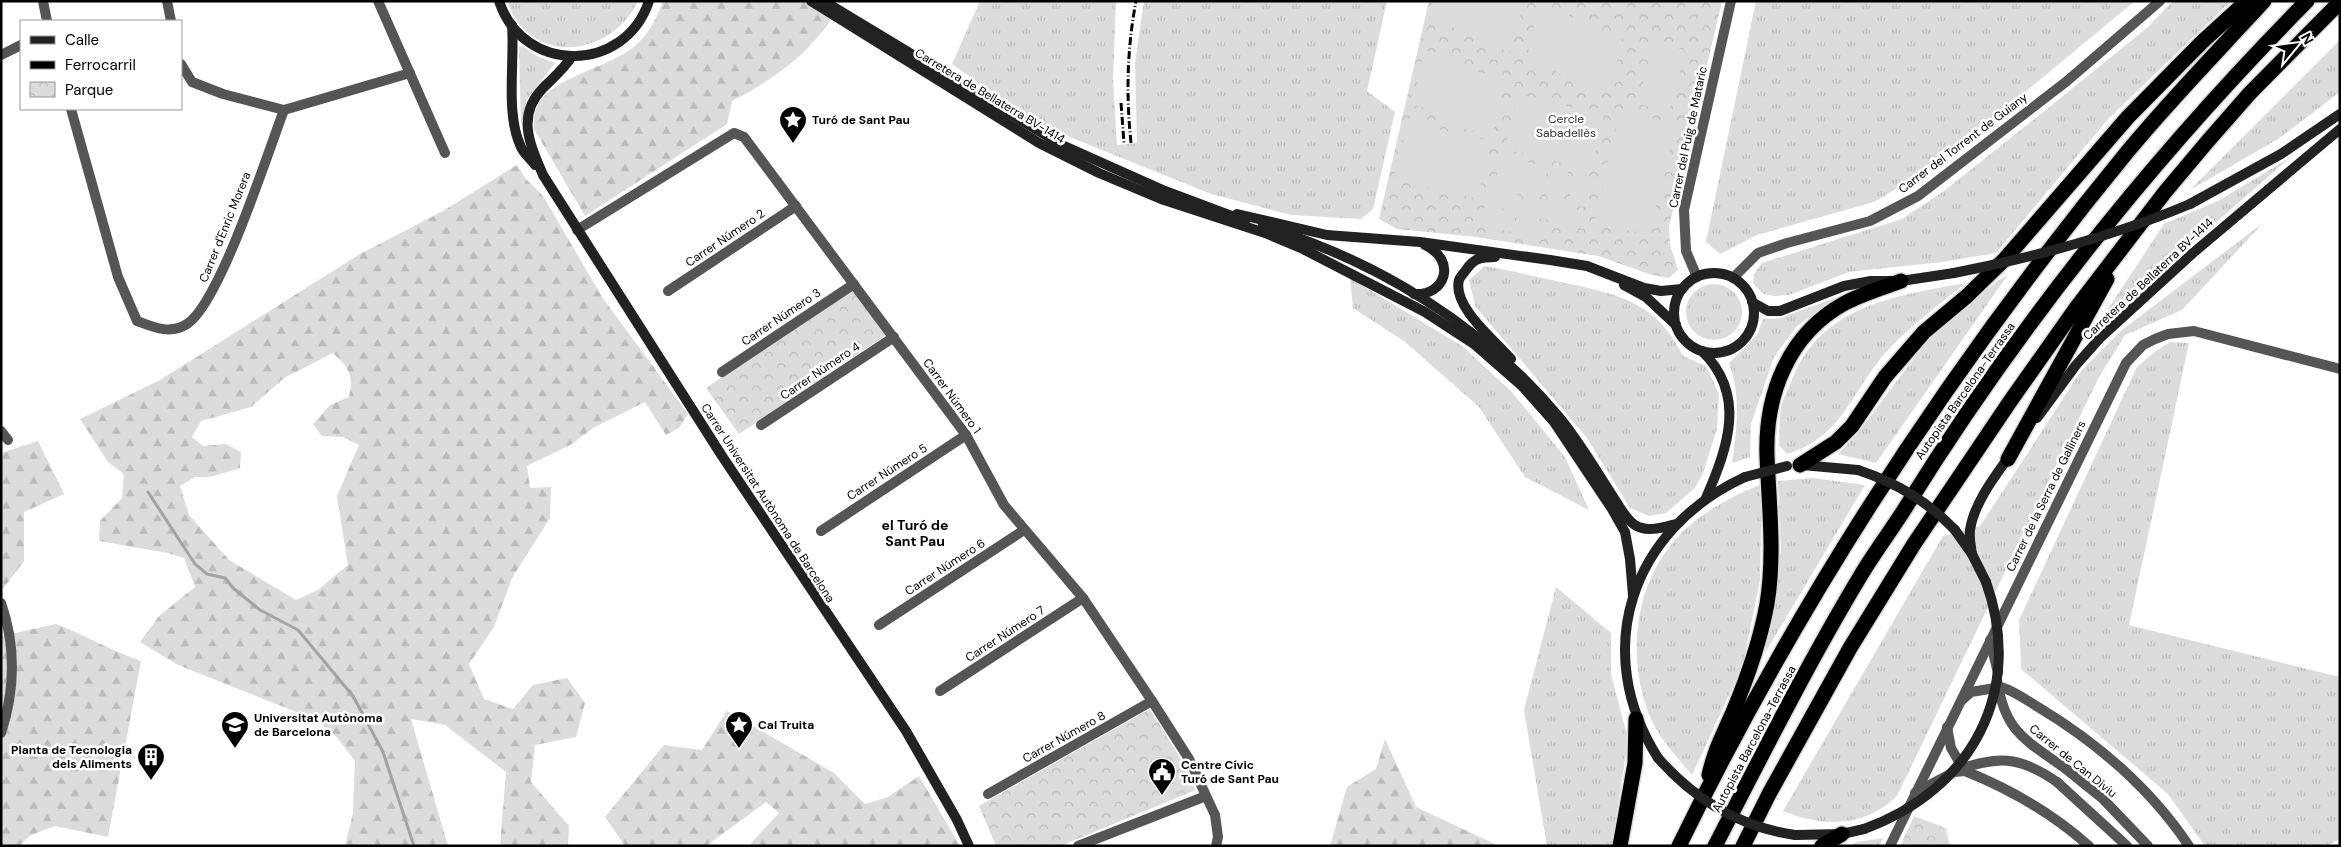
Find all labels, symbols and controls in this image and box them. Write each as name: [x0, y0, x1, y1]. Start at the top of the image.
legend: [20, 20, 182, 110]
north arrow: [2271, 20, 2321, 70]
text: Calle: [65, 30, 99, 50]
text: N: [2297, 30, 2318, 48]
street label: Carretera de Bellaterra BV-1414: [912, 45, 1068, 147]
text: Ferrocarril: [65, 55, 136, 75]
street label: Carrer del Puig de Mataric: [1665, 65, 1711, 209]
text: Parque: [65, 80, 113, 100]
street label: Carrer del Torrent de Guiany: [1895, 89, 2031, 197]
place icon: Turó de Sant Pau: [778, 105, 808, 144]
park label: Cercle Sabadellès: [1536, 111, 1596, 141]
place label: Turó de Sant Pau: [812, 112, 910, 128]
street label: Carrer d'Enric Morera: [195, 169, 255, 285]
street label: Carrer Número 2: [682, 206, 768, 270]
street label: Carretera de Bellaterra BV-1414: [2080, 214, 2216, 344]
street label: Carrer Número 3: [738, 284, 824, 350]
street label: Autopista Barcelona-Terrassa: [1911, 319, 2019, 463]
street label: Carrer Número 4: [777, 338, 863, 404]
street label: Carrer Número 1: [919, 355, 985, 437]
street label: Carrer Universitat Autònoma de Barcelona: [698, 400, 838, 606]
street label: Carrer de la Serra de Galliners: [2002, 418, 2090, 574]
street label: Carrer Número 5: [844, 440, 930, 504]
district label: el Turó de Sant Pau: [882, 516, 948, 550]
street label: Carrer Número 6: [902, 535, 988, 599]
street label: Carrer Número 7: [962, 602, 1048, 666]
street label: Autopista Barcelona-Terrassa: [1708, 663, 1800, 815]
street label: Carrer Número 8: [1020, 708, 1108, 766]
school or university icon: Universitat Autònoma de Barcelona: [220, 710, 250, 749]
place label: Universitat Autònoma de Barcelona: [254, 710, 383, 740]
place icon: Cal Truita: [724, 710, 754, 749]
place label: Cal Truita: [758, 717, 814, 733]
street label: Carrer de Can Diviu: [2026, 721, 2120, 801]
place label: Planta de Tecnologia dels Aliments: [11, 742, 132, 772]
building icon: Planta de Tecnologia dels Aliments: [136, 742, 166, 781]
public building icon: Centre Cívic Turó de Sant Pau: [1147, 757, 1177, 796]
place label: Centre Cívic Turó de Sant Pau: [1181, 757, 1279, 787]

